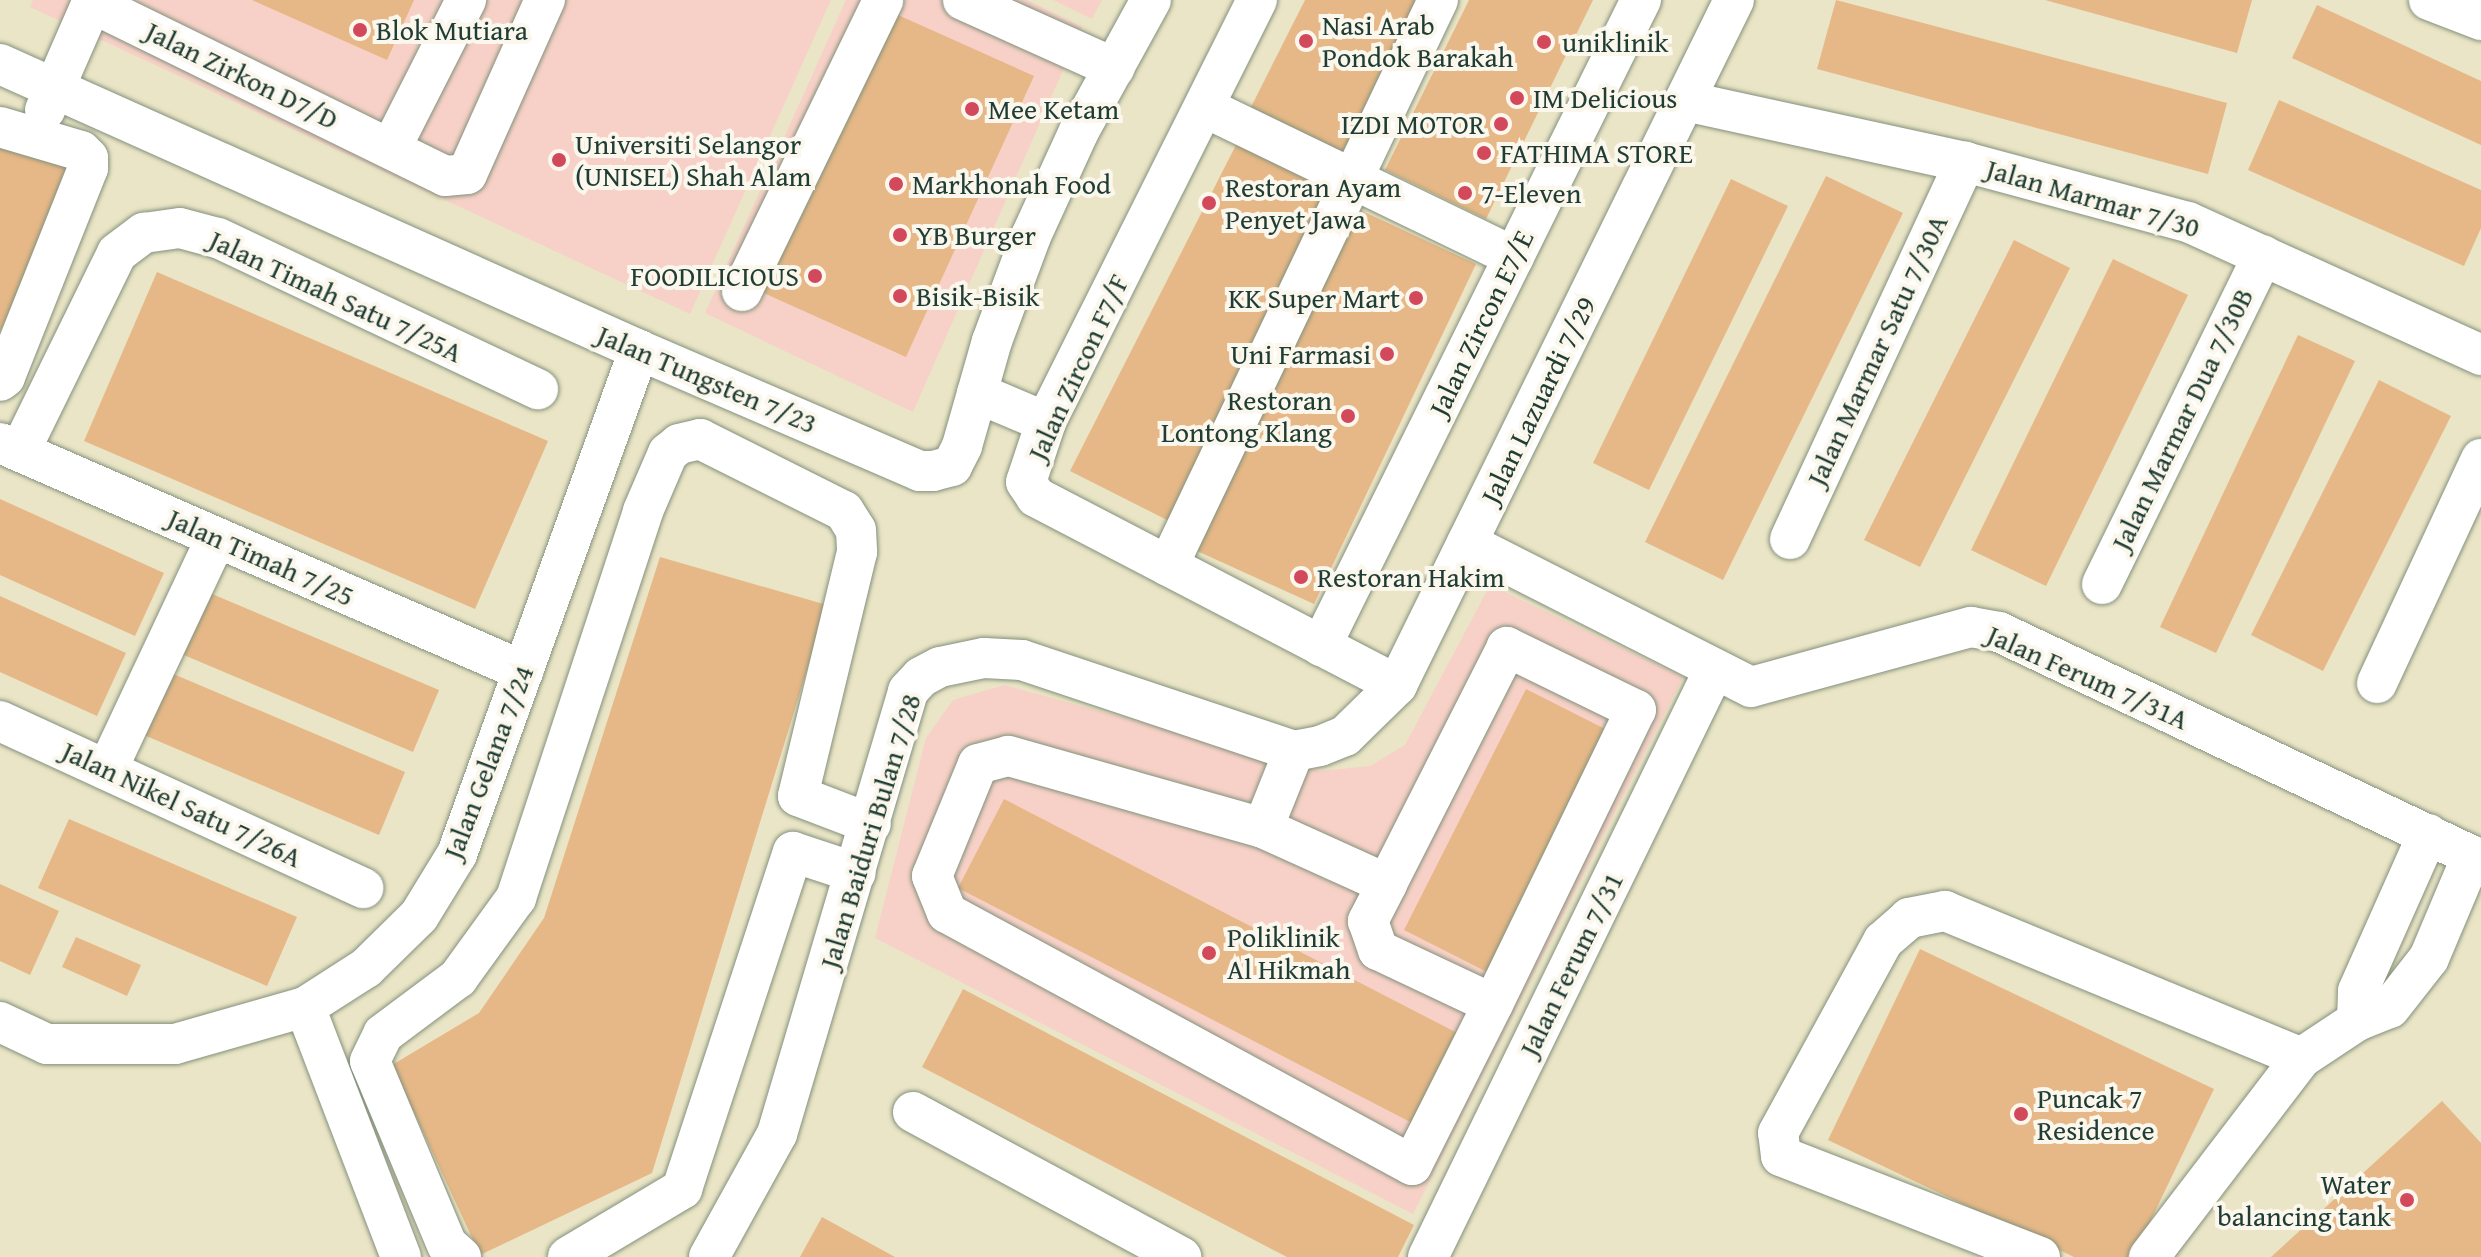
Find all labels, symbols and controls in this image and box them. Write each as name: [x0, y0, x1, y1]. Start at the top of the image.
place label: Nasi Arab Pondok Barakah: [1322, 8, 1513, 74]
place label: Blok Mutiara: [376, 13, 528, 47]
street label: Jalan Zirkon D7/D: [140, 14, 344, 136]
marker: Blok Mutiara: [351, 21, 369, 39]
place label: uniklinik: [1562, 25, 1668, 59]
marker: uniklinik: [1533, 31, 1555, 53]
marker: Nasi Arab Pondok Barakah: [1297, 32, 1315, 50]
place label: IM Delicious: [1533, 81, 1677, 115]
marker: IM Delicious: [1508, 89, 1526, 107]
place label: Mee Ketam: [988, 92, 1119, 126]
marker: Mee Ketam: [963, 100, 981, 118]
place label: IZDI MOTOR: [1341, 107, 1485, 141]
marker: IZDI MOTOR: [1492, 115, 1510, 133]
place label: Universiti Selangor (UNISEL) Shah Alam: [575, 127, 811, 193]
place label: FATHIMA STORE: [1500, 136, 1693, 170]
marker: FATHIMA STORE: [1475, 144, 1493, 162]
marker: Universiti Selangor (UNISEL) Shah Alam: [550, 151, 568, 169]
street label: Jalan Marmar 7/30: [1983, 151, 2203, 245]
place label: Markhonah Food: [912, 167, 1111, 201]
place label: Restoran Ayam Penyet Jawa: [1225, 170, 1401, 236]
marker: Markhonah Food: [887, 175, 905, 193]
place label: 7-Eleven: [1481, 176, 1581, 210]
marker: 7-Eleven: [1456, 184, 1474, 202]
marker: Restoran Ayam Penyet Jawa: [1200, 194, 1218, 212]
street label: Jalan Marmar Satu 7/30A: [1799, 209, 1955, 491]
place label: YB Burger: [916, 218, 1036, 252]
street label: Jalan Timah Satu 7/25A: [204, 223, 468, 369]
street label: Jalan Zircon E7/E: [1422, 225, 1540, 421]
marker: YB Burger: [891, 226, 909, 244]
place label: FOODILICIOUS: [630, 259, 799, 293]
marker: FOODILICIOUS: [806, 267, 824, 285]
street label: Jalan Zircon F7/F: [1020, 269, 1136, 465]
place label: Bisik-Bisik: [916, 279, 1039, 313]
place label: KK Super Mart: [1228, 281, 1400, 315]
street label: Jalan Marmar Dua 7/30B: [2104, 282, 2260, 556]
marker: Bisik-Bisik: [891, 287, 909, 305]
marker: KK Super Mart: [1407, 289, 1425, 307]
street label: Jalan Lazuardi 7/29: [1473, 291, 1603, 509]
street label: Jalan Tungsten 7/23: [592, 318, 822, 440]
place label: Uni Farmasi: [1230, 337, 1371, 371]
marker: Uni Farmasi: [1378, 345, 1396, 363]
place label: Restoran Lontong Klang: [1161, 383, 1332, 449]
marker: Restoran Lontong Klang: [1339, 407, 1357, 425]
street label: Jalan Timah 7/25: [163, 501, 359, 613]
place label: Restoran Hakim: [1317, 560, 1505, 594]
marker: Restoran Hakim: [1292, 568, 1310, 586]
street label: Jalan Ferum 7/31A: [1982, 618, 2194, 736]
street label: Jalan Gelana 7/24: [436, 660, 540, 864]
street label: Jalan Baiduri Bulan 7/28: [812, 690, 928, 972]
street label: Jalan Nikel Satu 7/26A: [57, 734, 307, 874]
street label: Jalan Ferum 7/31: [1512, 867, 1630, 1061]
place label: Poliklinik Al Hikmah: [1227, 920, 1350, 986]
marker: Poliklinik Al Hikmah: [1198, 942, 1220, 964]
place label: Puncak 7 Residence: [2037, 1081, 2155, 1147]
marker: Puncak 7 Residence: [2012, 1105, 2030, 1123]
place label: Water balancing tank: [2217, 1167, 2391, 1233]
marker: Water balancing tank: [2398, 1191, 2416, 1209]

